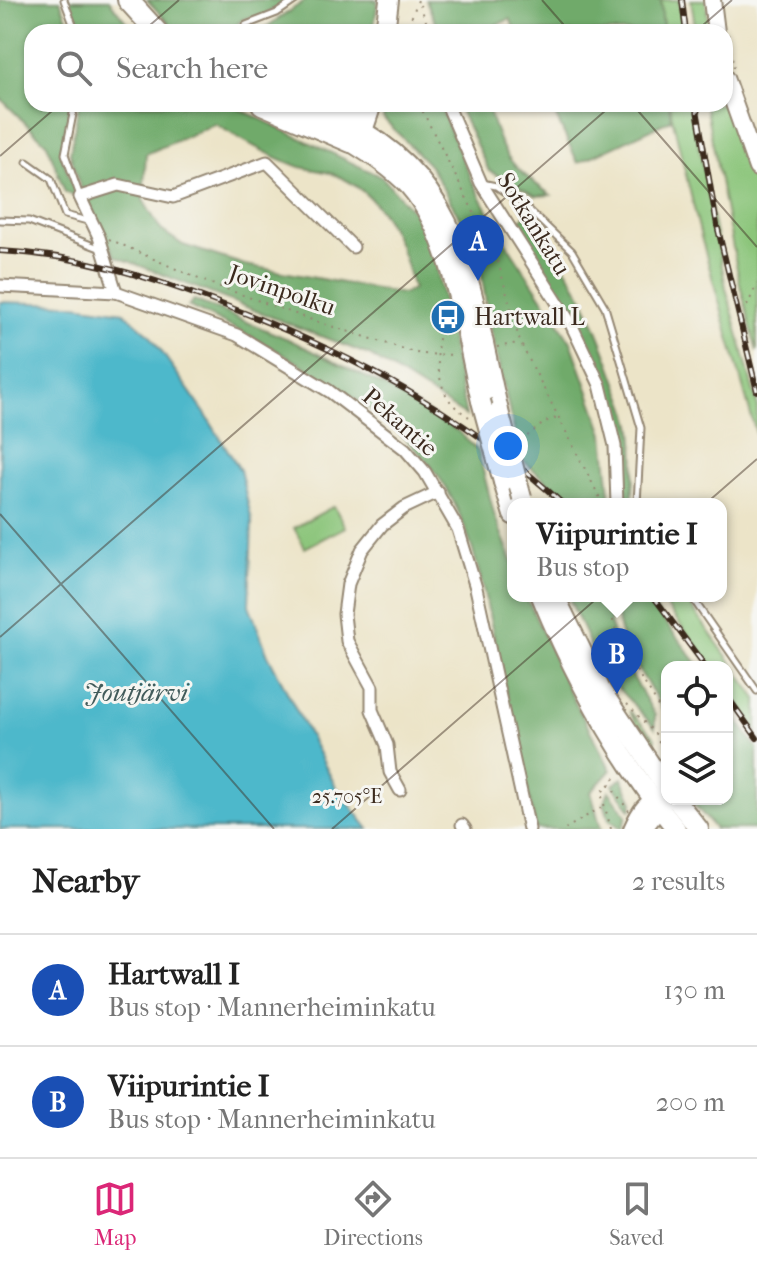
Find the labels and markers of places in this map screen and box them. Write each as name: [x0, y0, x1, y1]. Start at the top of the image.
pin: A: [452, 215, 504, 281]
bus stop icon: Hartwall L: [429, 298, 467, 336]
place label: Hartwall L: [474, 303, 585, 331]
pin: B: [591, 628, 643, 694]

